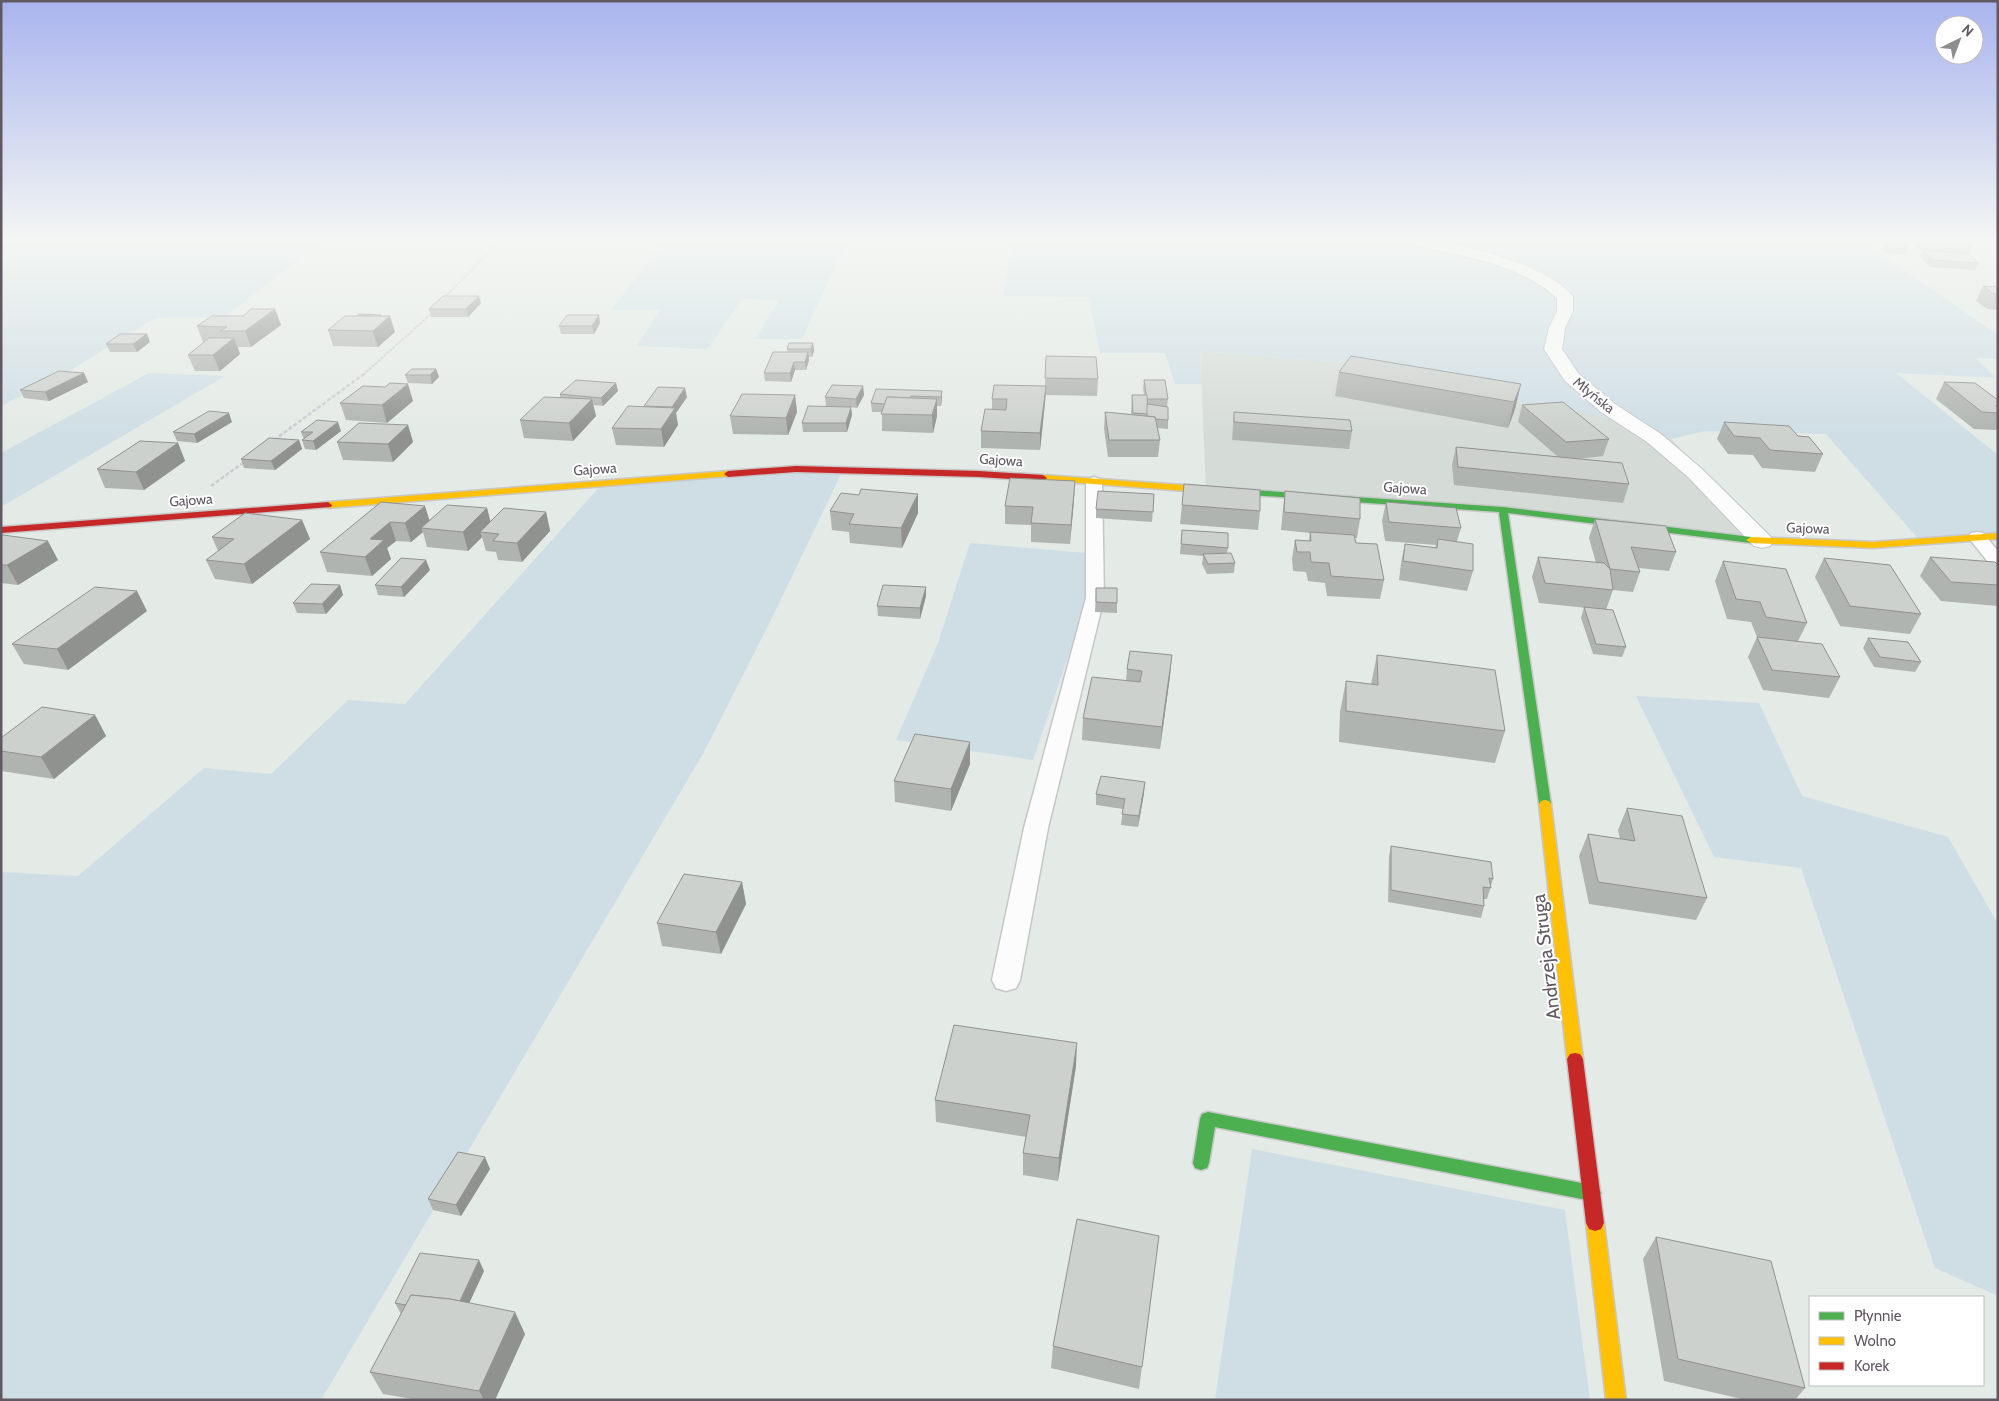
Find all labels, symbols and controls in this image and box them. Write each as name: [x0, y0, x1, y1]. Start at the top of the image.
north arrow: [1934, 15, 1984, 65]
text: N: [1958, 20, 1977, 40]
street label: Młyńska: [1570, 373, 1619, 417]
street label: Gajowa: [979, 450, 1024, 471]
street label: Gajowa: [573, 458, 618, 479]
street label: Gajowa: [1383, 478, 1428, 499]
street label: Gajowa: [169, 489, 214, 510]
street label: Gajowa: [1786, 518, 1830, 538]
street label: Andrzeja Struga: [1527, 893, 1565, 1021]
legend: [1809, 1296, 1984, 1386]
text: Płynnie: [1854, 1307, 1902, 1325]
text: Wolno: [1854, 1332, 1896, 1350]
text: Korek: [1854, 1357, 1889, 1375]

